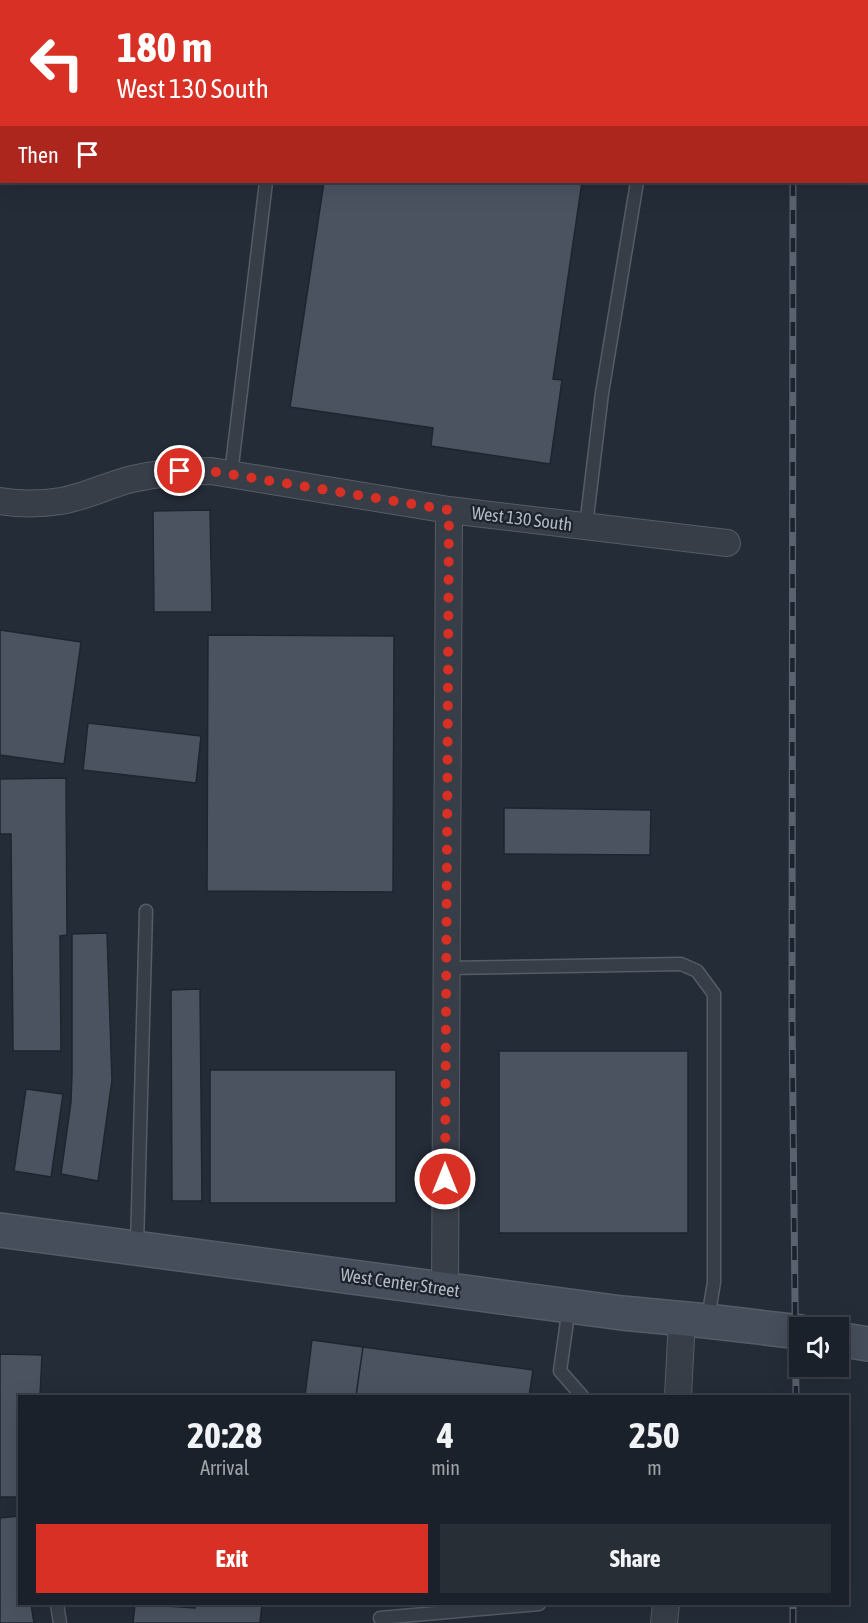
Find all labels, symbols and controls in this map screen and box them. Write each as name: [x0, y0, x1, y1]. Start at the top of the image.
text: 180 m: [117, 23, 212, 71]
icon: left: [18, 24, 96, 102]
text: West 130 South: [117, 73, 269, 104]
icon: arrive: [71, 138, 104, 171]
text: Then: [18, 142, 59, 168]
pin: [154, 445, 205, 496]
icon: arrive: [163, 454, 196, 487]
street label: West 130 South: [471, 502, 574, 535]
position arrow: [413, 1147, 477, 1211]
street label: West Center Street: [339, 1264, 461, 1301]
map controls: [789, 1317, 849, 1377]
button: sound: [789, 1317, 849, 1377]
text: 20:28: [187, 1414, 262, 1456]
text: 4: [437, 1414, 454, 1456]
text: 250: [629, 1414, 680, 1456]
text: Arrival: [200, 1456, 249, 1479]
text: min: [431, 1456, 460, 1479]
text: m: [647, 1456, 662, 1479]
button: Exit: [36, 1524, 428, 1593]
button: Share: [440, 1524, 831, 1593]

